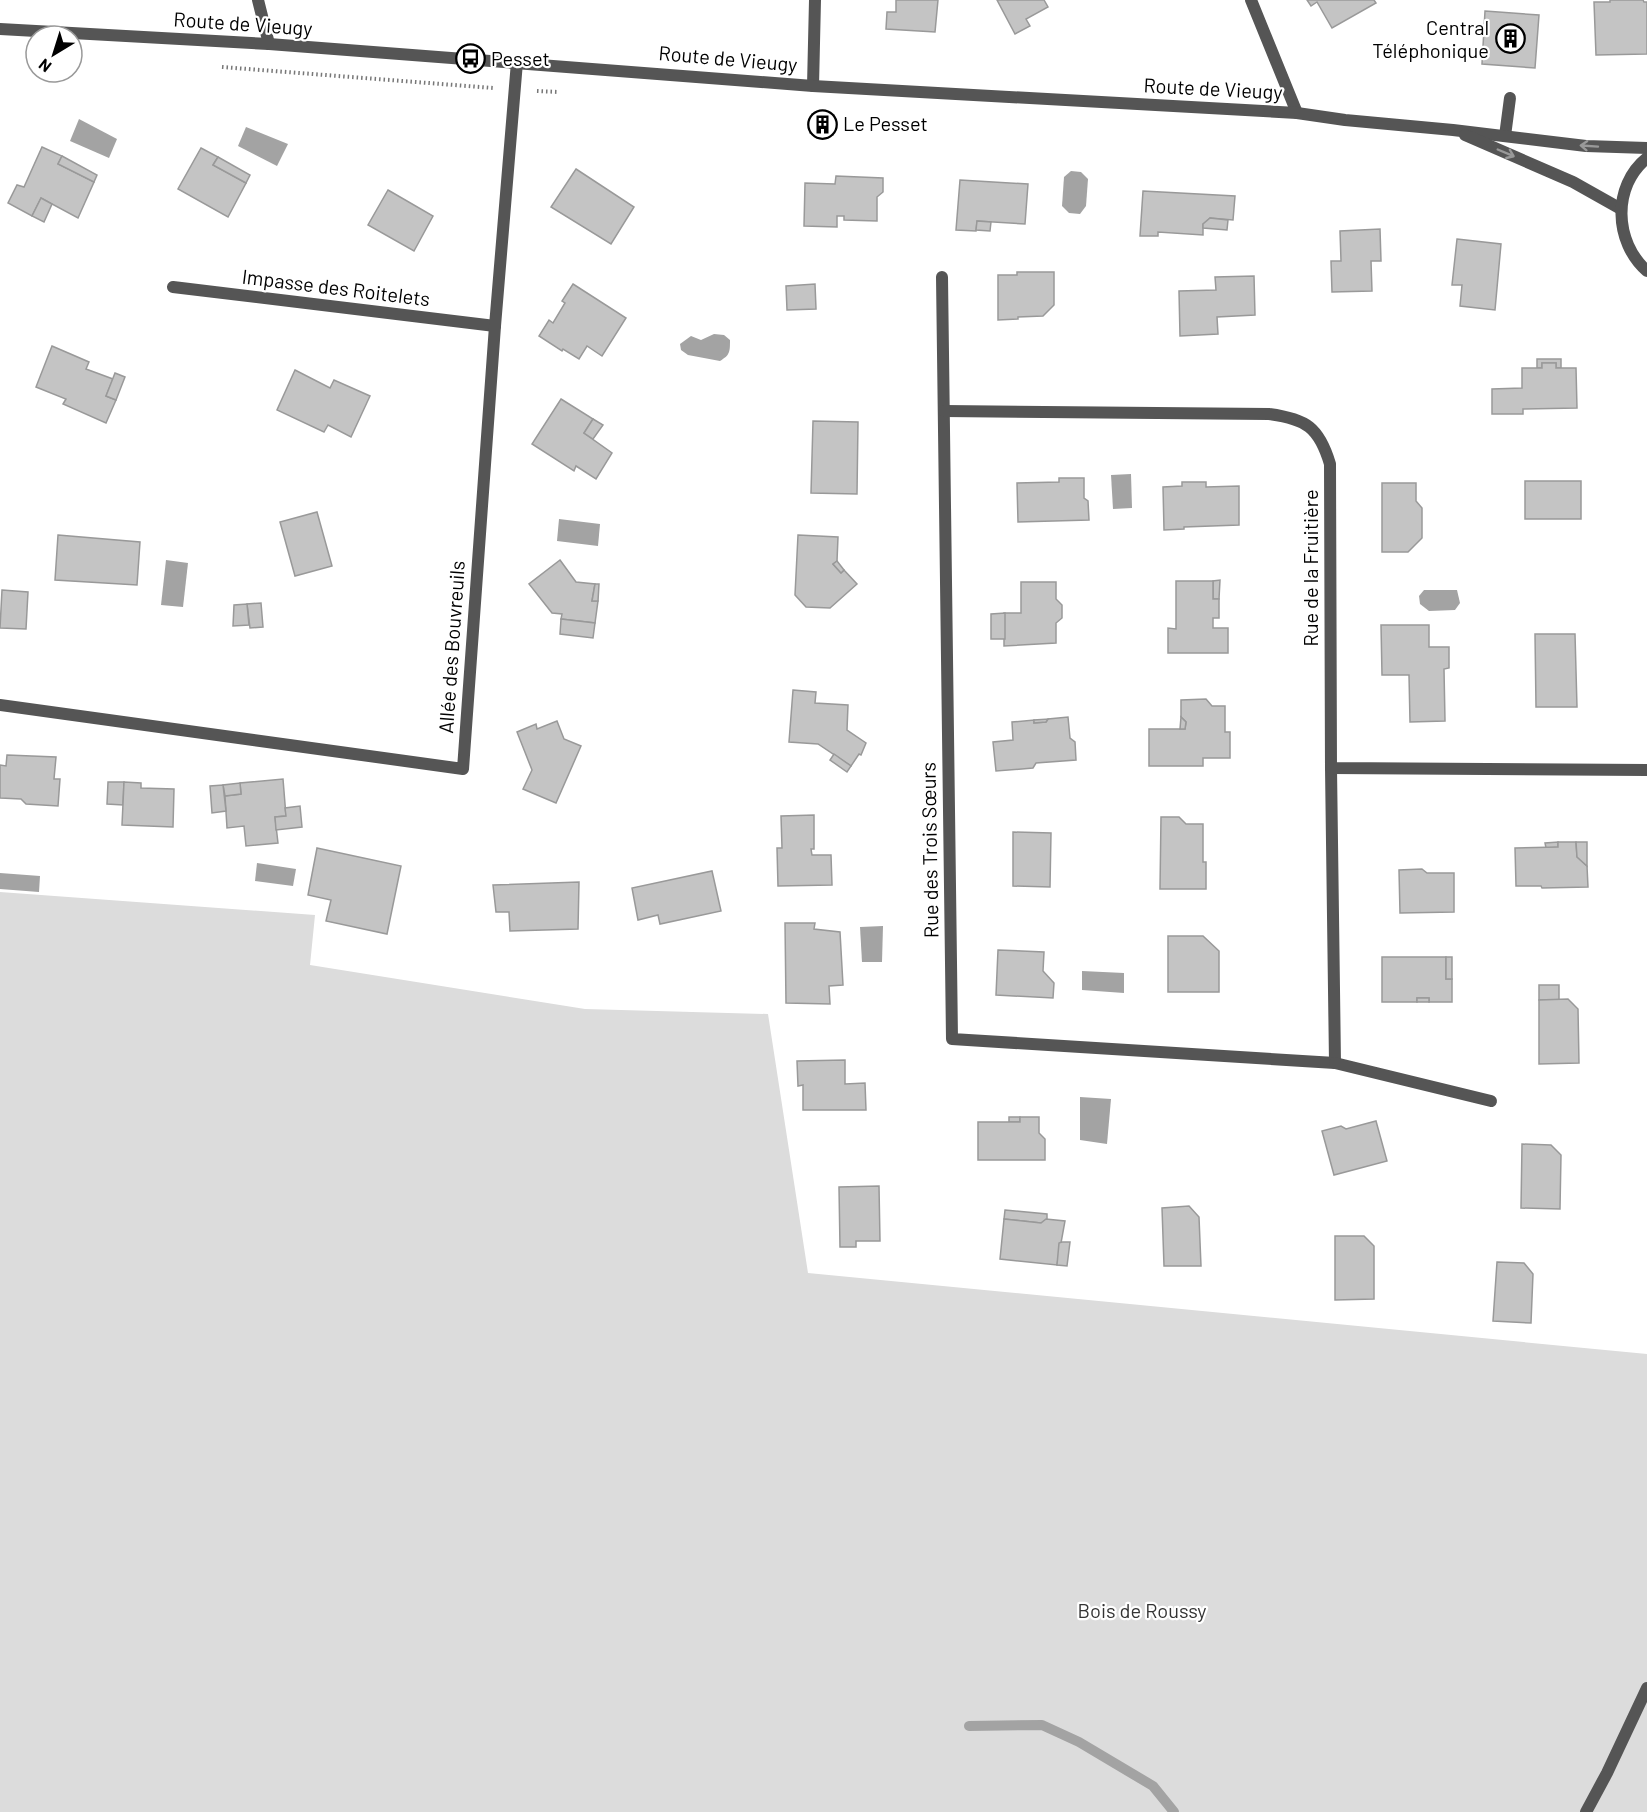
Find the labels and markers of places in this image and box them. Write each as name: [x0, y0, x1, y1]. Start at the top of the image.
place label: Central Téléphonique: [1372, 15, 1489, 62]
building icon: Central Téléphonique: [1494, 23, 1526, 55]
bus stop icon: Pesset: [454, 43, 486, 75]
place label: Pesset: [491, 46, 550, 70]
building icon: Le Pesset: [806, 108, 838, 140]
place label: Le Pesset: [843, 111, 928, 135]

